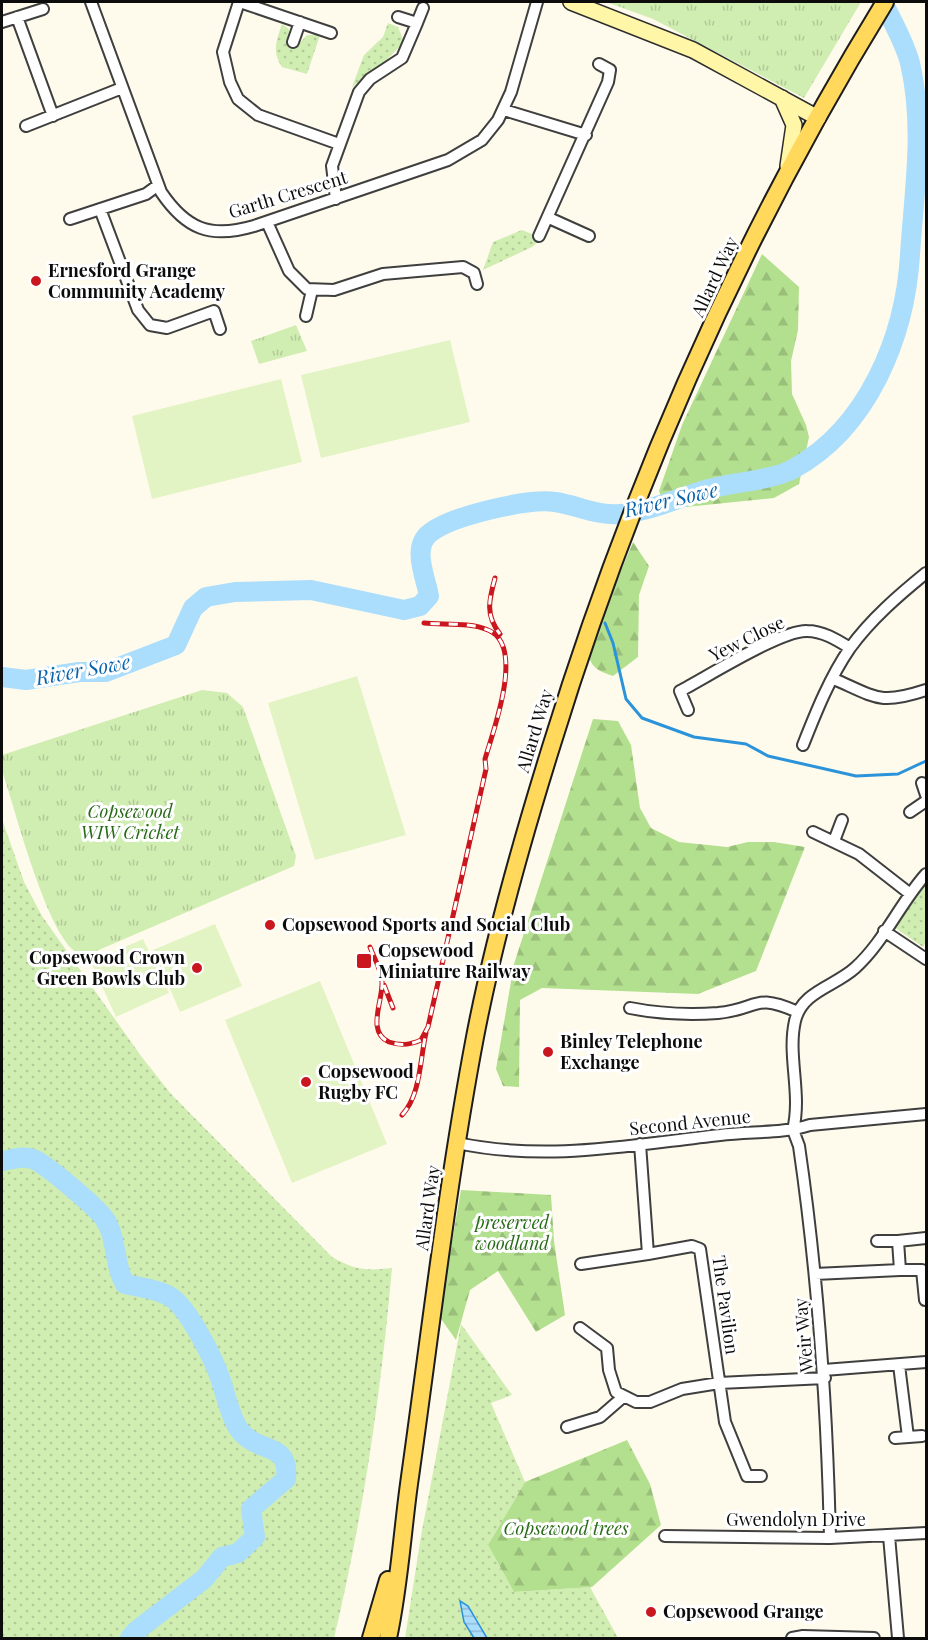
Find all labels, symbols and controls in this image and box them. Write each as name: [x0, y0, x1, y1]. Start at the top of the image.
street label: Garth Crescent: [225, 164, 351, 224]
street label: Allard Way: [685, 233, 743, 321]
place label: Ernesford Grange Community Academy: [48, 258, 226, 303]
marker: Ernesford Grange Community Academy: [29, 274, 43, 288]
water label: River Sowe: [620, 475, 721, 523]
street label: Yew Close: [704, 610, 788, 667]
water label: River Sowe: [33, 647, 132, 690]
street label: Allard Way: [510, 686, 558, 776]
park label: Copsewood WIW Cricket: [81, 799, 180, 844]
place label: Copsewood Sports and Social Club: [282, 912, 570, 936]
marker: Copsewood Sports and Social Club: [263, 918, 277, 932]
place label: Copsewood Miniature Railway: [378, 938, 531, 983]
place label: Copsewood Crown Green Bowls Club: [29, 945, 185, 990]
marker: Copsewood Miniature Railway: [355, 952, 373, 970]
marker: Copsewood Crown Green Bowls Club: [190, 961, 204, 975]
place label: Binley Telephone Exchange: [560, 1029, 703, 1074]
marker: Binley Telephone Exchange: [541, 1045, 555, 1059]
place label: Copsewood Rugby FC: [318, 1059, 414, 1104]
marker: Copsewood Rugby FC: [299, 1075, 313, 1089]
street label: Second Avenue: [628, 1104, 752, 1140]
street label: Allard Way: [409, 1164, 445, 1253]
park label: preserved woodland: [473, 1210, 550, 1255]
street label: The Pavilion: [707, 1254, 745, 1356]
street label: Weir Way: [788, 1297, 818, 1374]
street label: Gwendolyn Drive: [726, 1507, 866, 1531]
park label: Copsewood trees: [503, 1516, 629, 1540]
place label: Copsewood Grange: [663, 1599, 824, 1623]
marker: Copsewood Grange: [644, 1605, 658, 1619]

